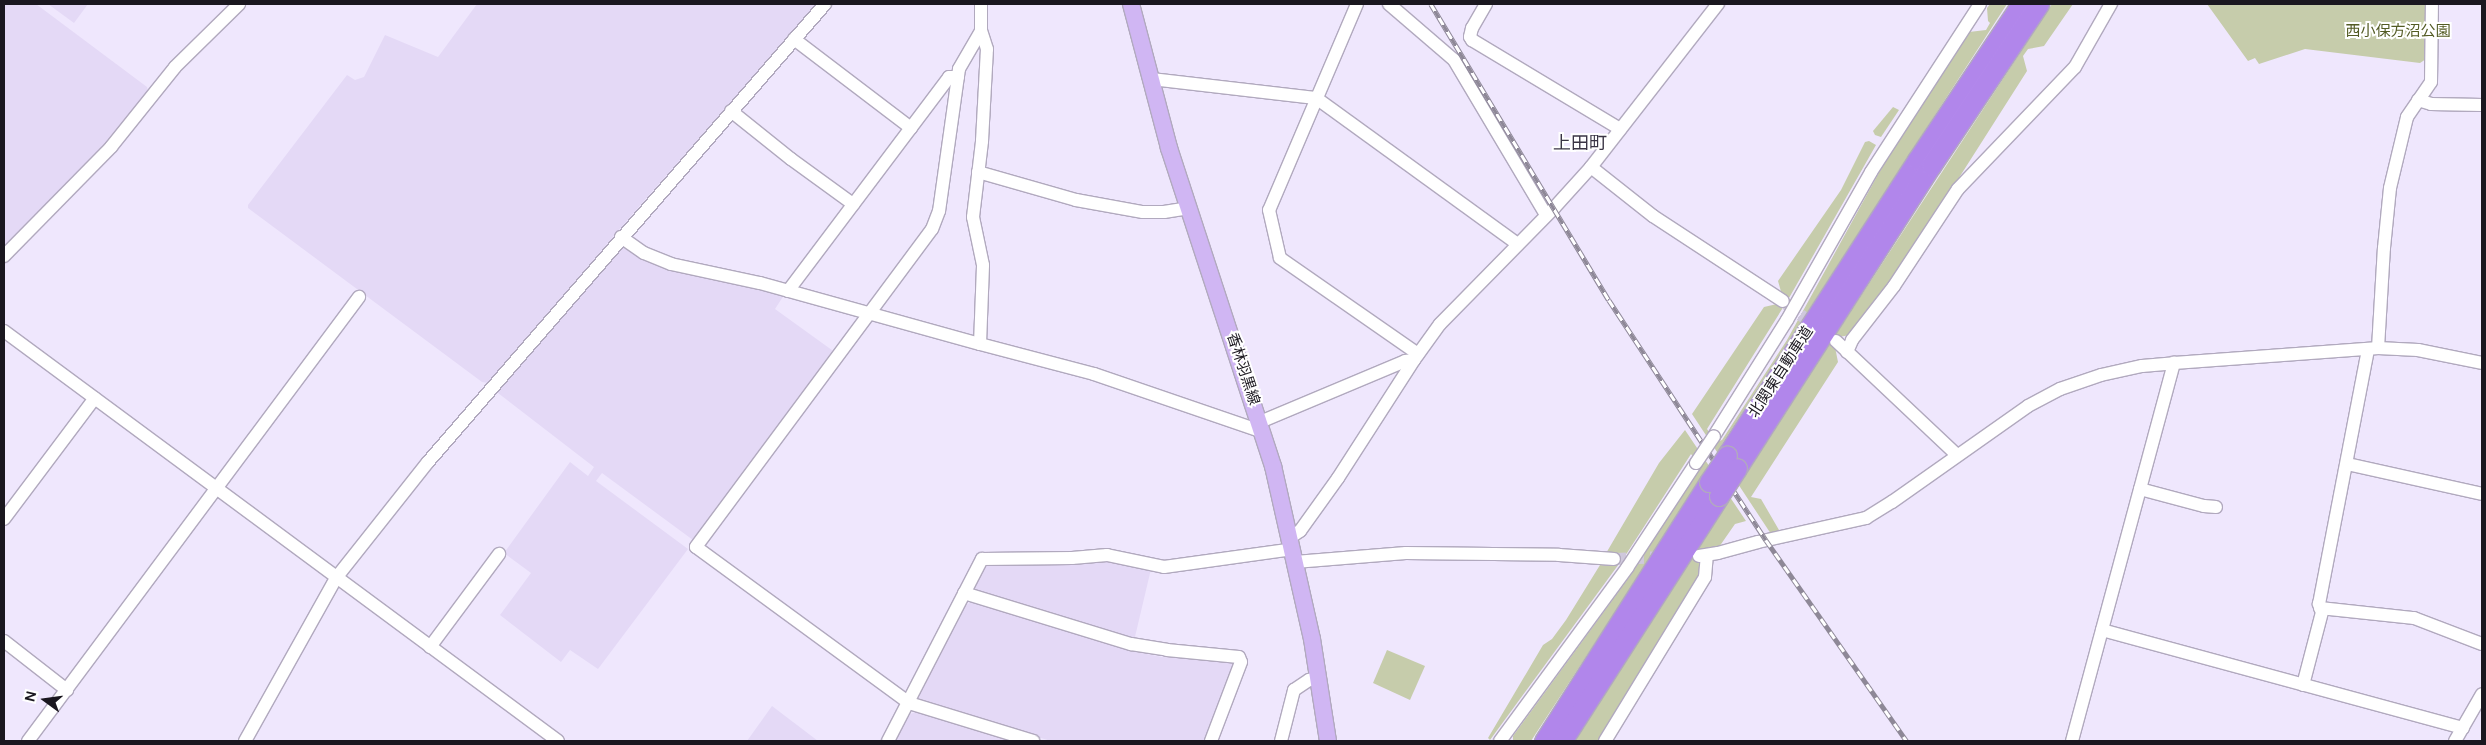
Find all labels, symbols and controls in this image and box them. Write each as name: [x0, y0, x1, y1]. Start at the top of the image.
park label: 西小保方沼公園: [2346, 23, 2450, 41]
district label: 上田町: [1553, 132, 1607, 154]
street label: 北関東自動車道: [1745, 323, 1817, 421]
street label: 香林羽黒線: [1223, 331, 1263, 407]
north arrow: [20, 675, 70, 725]
text: N: [20, 689, 40, 704]

